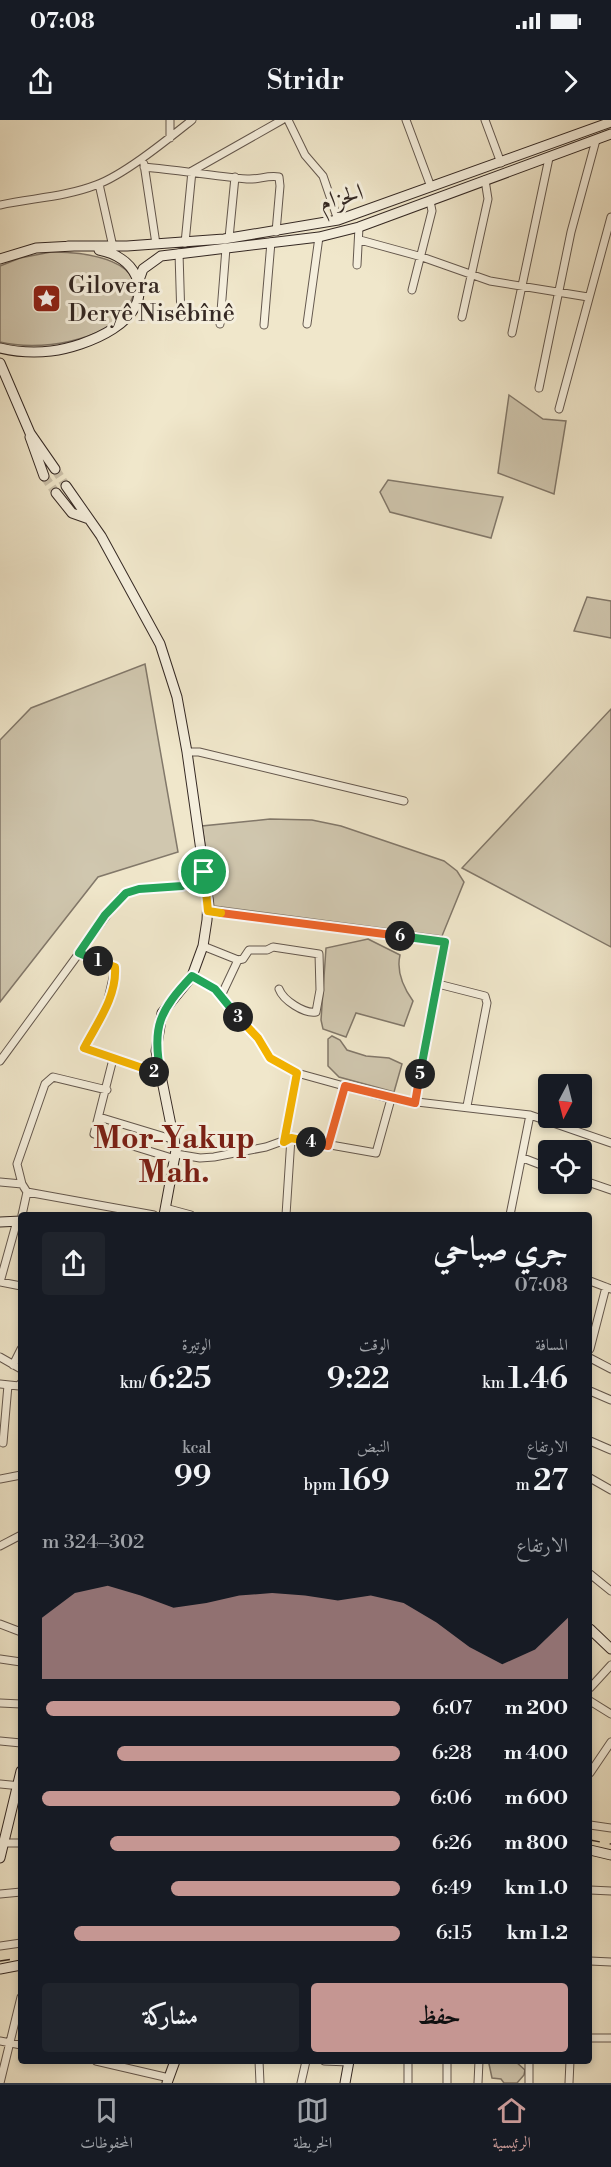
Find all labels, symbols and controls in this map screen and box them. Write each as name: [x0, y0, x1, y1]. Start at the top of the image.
text: 07:08: [30, 8, 95, 35]
text: Stridr: [267, 64, 344, 98]
icon: share: [24, 65, 57, 98]
icon: forward: [554, 65, 587, 98]
street label: الحزام: [316, 177, 368, 223]
place label: Gilovera Deryê Nisêbînê: [68, 271, 235, 329]
place icon: Gilovera Deryê Nisêbînê: [31, 283, 63, 315]
pin: [178, 846, 229, 897]
icon: arrive: [187, 855, 220, 888]
pin: 6: [385, 921, 415, 951]
text: 6: [395, 926, 405, 946]
pin: 1: [83, 946, 113, 976]
text: 1: [94, 951, 102, 971]
pin: 3: [223, 1002, 253, 1032]
text: 3: [233, 1007, 243, 1027]
pin: 2: [139, 1057, 169, 1087]
pin: 5: [405, 1059, 435, 1089]
text: 2: [149, 1062, 159, 1082]
text: 5: [415, 1064, 425, 1084]
north arrow: [538, 1074, 592, 1128]
map controls: [538, 1074, 592, 1194]
district label: Mor-Yakup Mah.: [93, 1120, 255, 1192]
pin: 4: [296, 1127, 326, 1157]
text: 4: [306, 1132, 316, 1152]
button: locate: [538, 1140, 592, 1194]
text: جري صباحي: [433, 1230, 568, 1271]
button: share: [42, 1232, 105, 1295]
text: 07:08: [515, 1273, 568, 1298]
text: الوتيرة: [182, 1335, 211, 1355]
text: الوقت: [359, 1335, 390, 1355]
text: المسافة: [535, 1335, 568, 1355]
text: 6:25: [149, 1360, 211, 1398]
text: 9:22: [327, 1360, 390, 1398]
text: 1.46: [508, 1360, 568, 1398]
text: /km: [120, 1373, 149, 1393]
text: km: [482, 1373, 508, 1393]
text: النبض: [357, 1437, 390, 1457]
text: الارتفاع: [526, 1437, 568, 1457]
text: kcal: [182, 1438, 211, 1458]
text: 99: [174, 1458, 211, 1496]
text: 169: [340, 1462, 390, 1500]
text: 27: [533, 1462, 568, 1500]
text: bpm: [304, 1475, 340, 1495]
text: m: [516, 1475, 533, 1495]
text: 302–324 m: [42, 1530, 144, 1555]
text: الارتفاع: [516, 1534, 568, 1559]
text: 6:07: [432, 1696, 472, 1721]
text: 200 m: [505, 1696, 568, 1721]
text: 6:28: [432, 1741, 472, 1766]
text: 400 m: [504, 1741, 568, 1766]
text: 6:06: [430, 1786, 472, 1811]
text: 600 m: [505, 1786, 568, 1811]
text: 6:26: [432, 1831, 472, 1856]
text: 800 m: [505, 1831, 568, 1856]
text: 6:49: [431, 1876, 472, 1901]
text: 1.0 km: [504, 1876, 568, 1901]
text: 6:15: [436, 1921, 472, 1946]
text: 1.2 km: [506, 1921, 568, 1946]
button: مشاركة: [42, 1983, 299, 2052]
button: حفظ: [311, 1983, 568, 2052]
tab: المحفوظات: [80, 2094, 133, 2158]
tab: الخريطة: [293, 2094, 332, 2158]
tab: الرئيسية: [492, 2094, 531, 2158]

